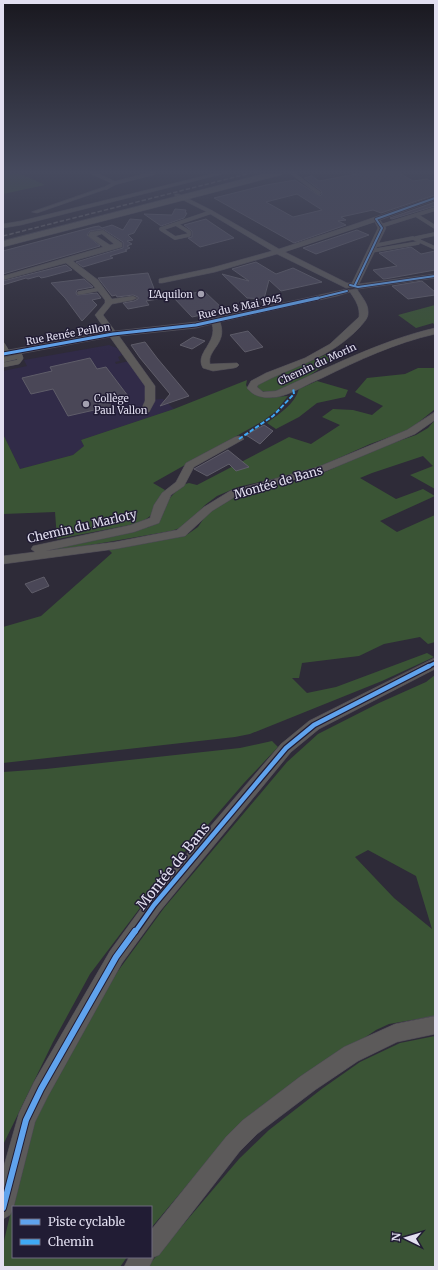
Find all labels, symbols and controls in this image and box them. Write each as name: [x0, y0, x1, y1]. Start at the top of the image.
place label: L'Aquilon: [149, 288, 193, 301]
marker: L'Aquilon: [196, 289, 206, 299]
street label: Rue du 8 Mai 1945: [197, 292, 283, 322]
street label: Rue Renée Peillon: [25, 320, 112, 348]
street label: Chemin du Morin: [276, 340, 359, 388]
place label: Collège Paul Vallon: [94, 392, 148, 417]
marker: Collège Paul Vallon: [81, 399, 91, 409]
street label: Montée de Bans: [232, 462, 324, 502]
street label: Chemin du Marloty: [26, 506, 138, 546]
street label: Montée de Bans: [132, 819, 214, 913]
legend: [12, 1206, 152, 1258]
text: Piste cyclable: [48, 1214, 125, 1229]
north arrow: [386, 1218, 426, 1258]
text: N: [389, 1232, 403, 1242]
text: Chemin: [48, 1234, 94, 1249]

